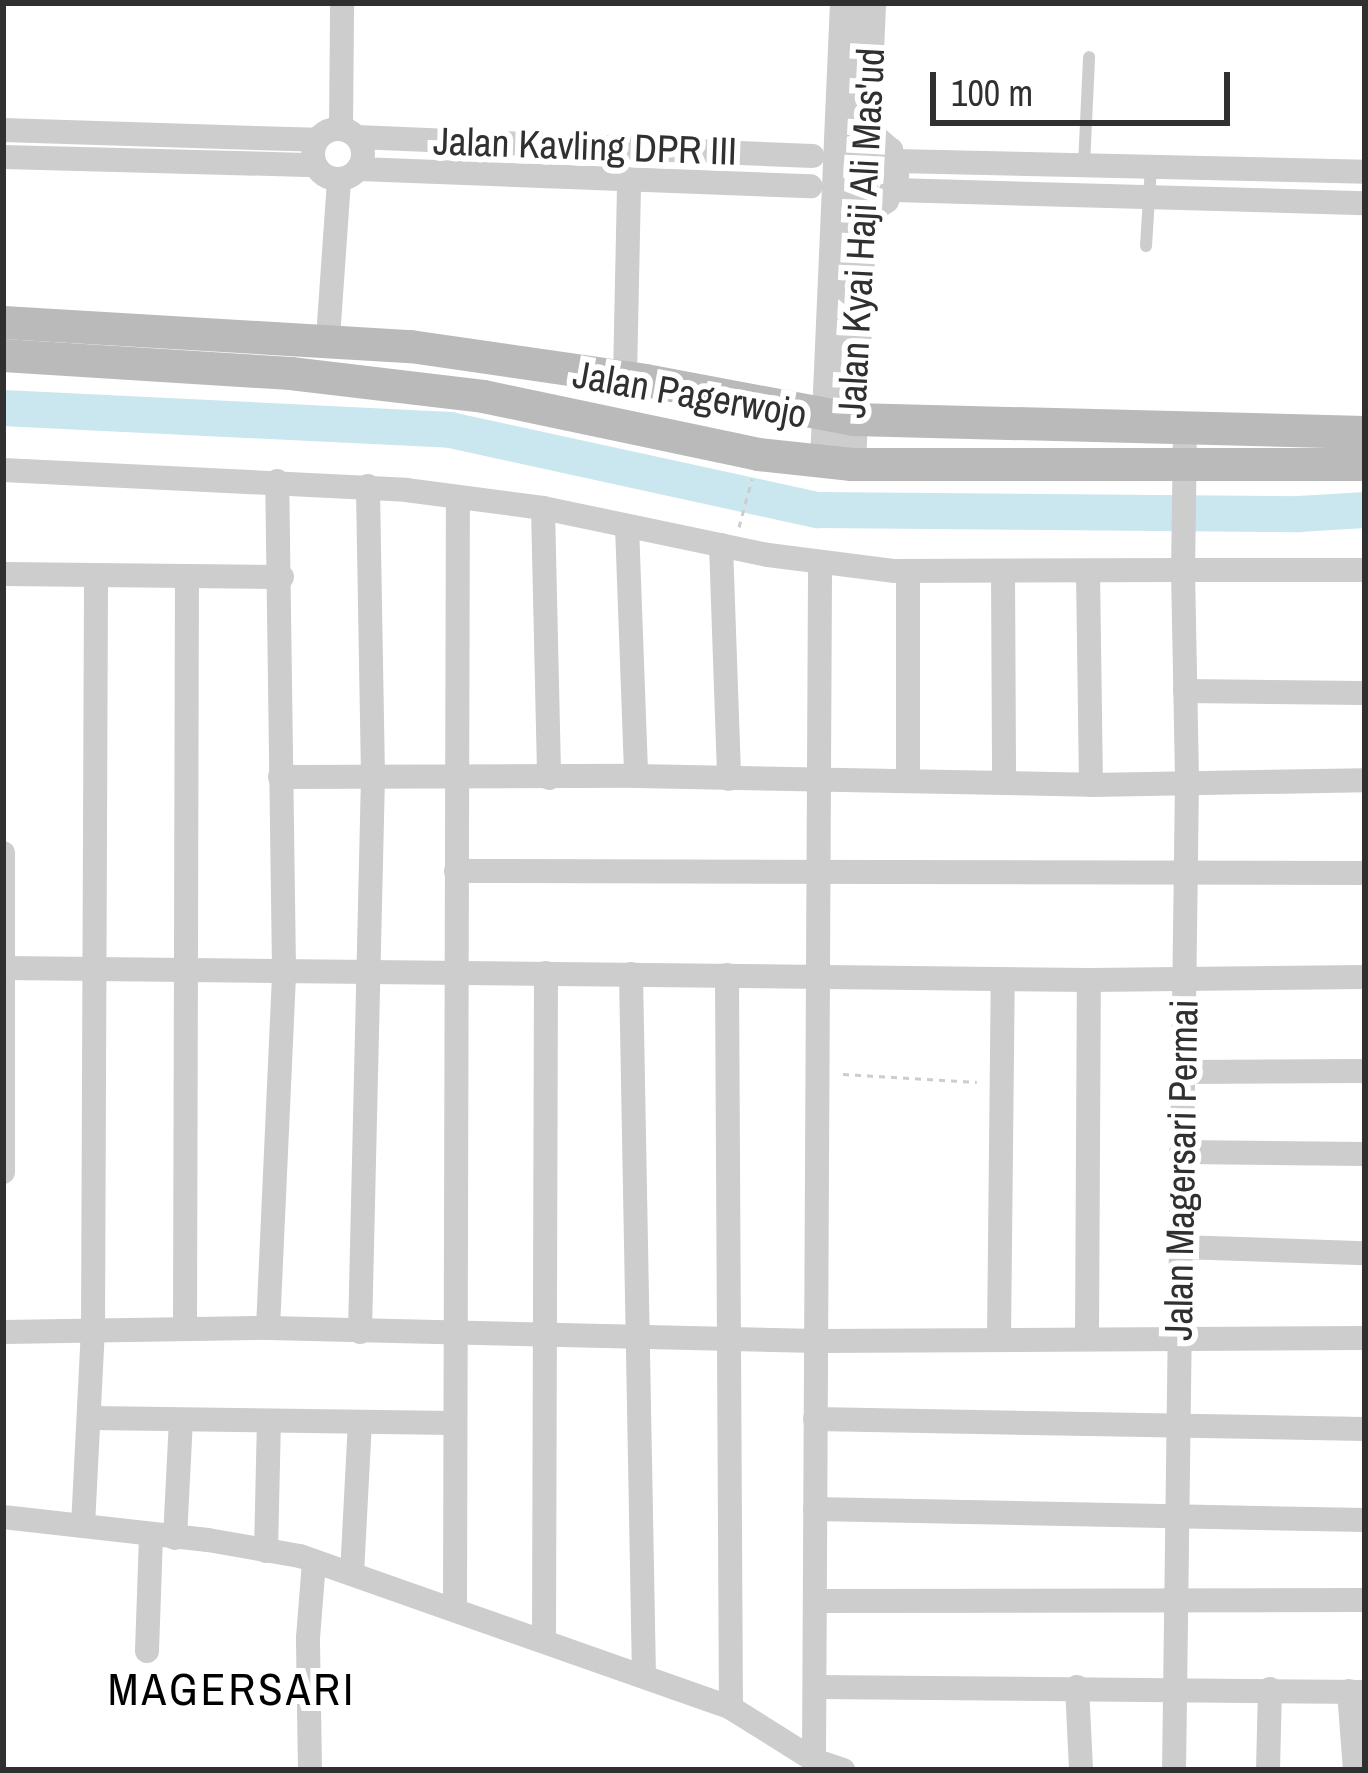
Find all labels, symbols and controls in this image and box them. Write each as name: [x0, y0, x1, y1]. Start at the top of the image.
street label: Jalan Kyai Haji Ali Mas'ud: [828, 46, 894, 420]
scale bar: [936, 48, 1236, 122]
text: 100 m: [951, 69, 1033, 117]
street label: Jalan Kavling DPR III: [432, 117, 738, 175]
street label: Jalan Pagerwojo: [570, 350, 810, 438]
street label: Jalan Magersari Permai: [1155, 999, 1207, 1341]
district label: MAGERSARI: [108, 1662, 356, 1716]

